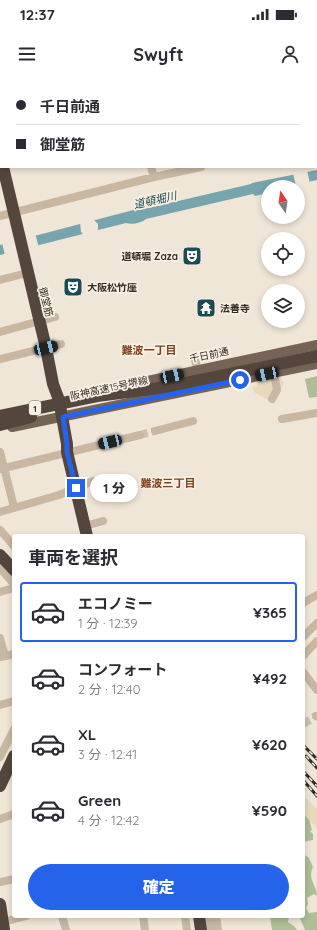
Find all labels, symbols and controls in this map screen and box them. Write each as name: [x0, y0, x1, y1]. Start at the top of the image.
text: 12:37: [20, 5, 55, 24]
icon: menu: [16, 43, 38, 65]
text: Swyft: [133, 43, 184, 66]
icon: person: [279, 43, 301, 65]
text: 千日前通: [40, 97, 100, 116]
text: 御堂筋: [40, 135, 85, 154]
north arrow: [261, 180, 305, 224]
map controls: [261, 180, 305, 328]
water label: 道頓堀川: [132, 188, 179, 212]
button: locate: [261, 232, 305, 276]
theatre icon: 道頓堀 Zaza: [181, 245, 203, 267]
place label: 道頓堀 Zaza: [121, 250, 178, 263]
theatre icon: 大阪松竹座: [62, 276, 84, 298]
place label: 大阪松竹座: [87, 281, 137, 294]
button: layers: [261, 284, 305, 328]
street label: 御堂筋: [36, 286, 56, 318]
temple icon: 法善寺: [195, 297, 217, 319]
place label: 法善寺: [220, 302, 250, 315]
car: [33, 339, 59, 357]
district label: 難波一丁目: [122, 343, 177, 357]
street label: 千日前通: [188, 344, 230, 366]
car: [254, 366, 280, 382]
car: [159, 368, 185, 384]
route start: [231, 371, 249, 389]
street label: 阪神高速15号堺線: [69, 373, 149, 403]
road number: 1: [29, 401, 41, 415]
car: [97, 433, 123, 451]
callout: 1 分: [90, 474, 138, 502]
district label: 難波三丁目: [141, 476, 196, 490]
route end: [67, 479, 85, 497]
text: 1 分: [103, 480, 125, 496]
text: 車両を選択: [28, 546, 118, 569]
icon: car: [30, 594, 66, 630]
text: エコノミー: [78, 594, 153, 613]
text: ¥365: [253, 603, 287, 622]
text: 1 分 · 12:39: [78, 615, 138, 631]
icon: car: [30, 660, 66, 696]
text: コンフォート: [78, 660, 168, 679]
text: ¥492: [252, 669, 287, 688]
text: 2 分 · 12:40: [78, 681, 140, 697]
text: XL: [78, 725, 96, 744]
icon: car: [30, 726, 66, 762]
text: ¥620: [252, 735, 287, 754]
text: 3 分 · 12:41: [78, 746, 137, 762]
text: Green: [78, 791, 121, 810]
icon: car: [30, 792, 66, 828]
text: ¥590: [252, 801, 287, 820]
text: 4 分 · 12:42: [78, 812, 140, 828]
button: 確定: [28, 864, 289, 910]

